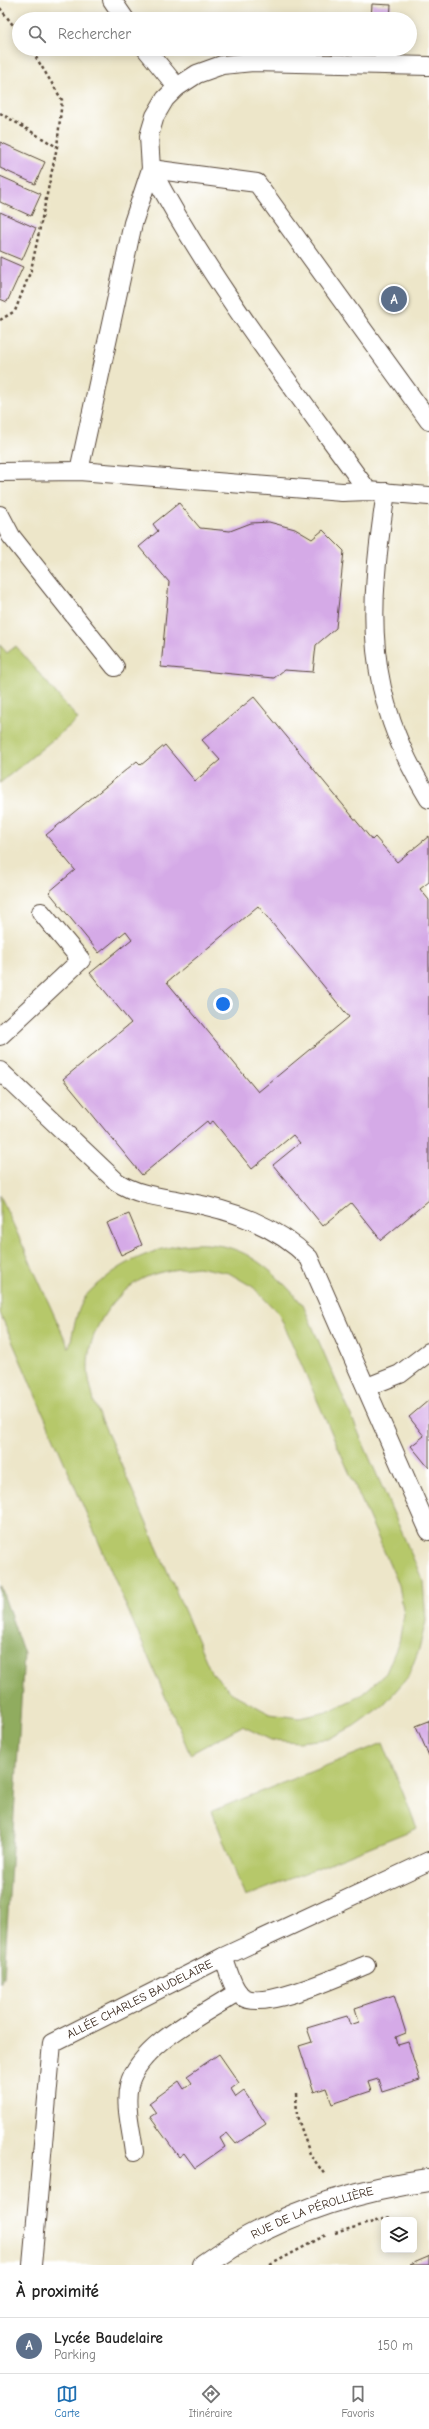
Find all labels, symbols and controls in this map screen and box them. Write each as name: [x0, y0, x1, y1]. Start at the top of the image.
search box: [12, 12, 417, 56]
icon: search: [26, 23, 48, 45]
text: Rechercher: [58, 25, 131, 43]
pin: A: [381, 284, 407, 314]
your location: [213, 994, 233, 1014]
street label: ALLÉE CHARLES BAUDELAIRE: [64, 1956, 215, 2041]
street label: RUE DE LA PÉROLLIÈRE: [248, 2184, 375, 2242]
map controls: [381, 2217, 417, 2253]
button: layers: [381, 2217, 417, 2253]
text: À proximité: [16, 2282, 99, 2301]
text: Lycée Baudelaire: [54, 2329, 163, 2347]
text: A: [25, 2338, 33, 2353]
text: 150 m: [378, 2338, 413, 2353]
text: Parking: [54, 2347, 96, 2362]
tab: Carte: [55, 2383, 80, 2420]
tab: Itinéraire: [189, 2383, 232, 2420]
tab: Favoris: [341, 2383, 374, 2420]

